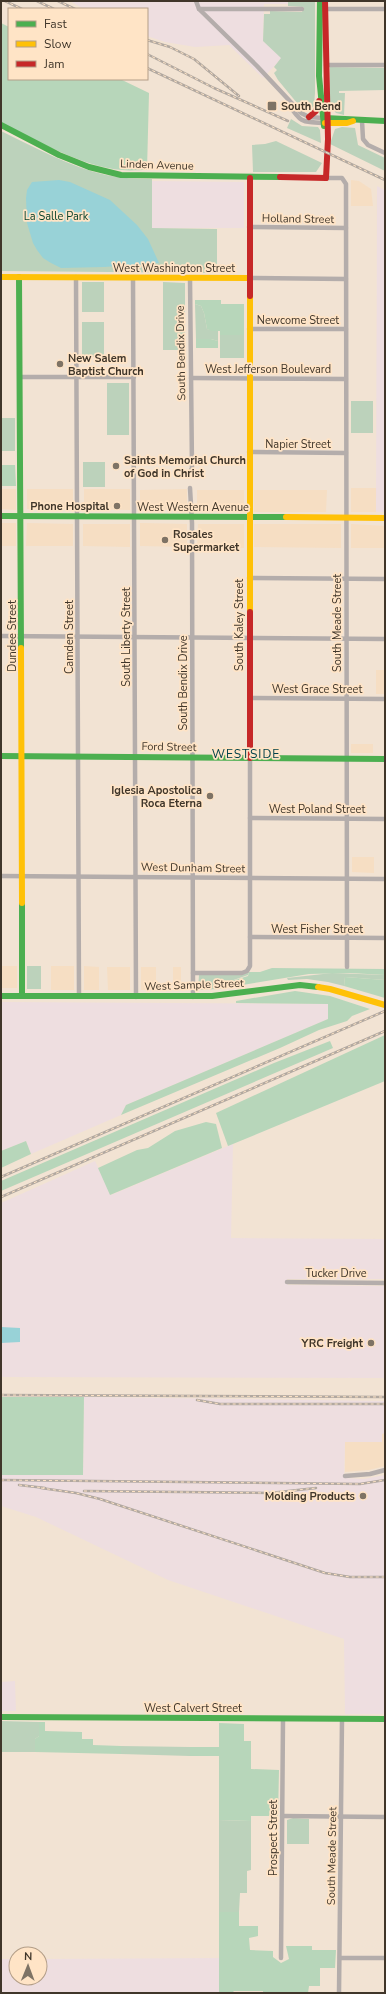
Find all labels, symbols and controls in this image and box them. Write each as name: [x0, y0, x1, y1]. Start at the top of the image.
legend: [8, 8, 148, 80]
text: Fast: [44, 16, 67, 32]
text: Slow: [44, 36, 72, 52]
text: Jam: [43, 56, 65, 72]
place label: South Bend: [281, 99, 341, 114]
marker: South Bend: [266, 100, 278, 112]
street label: Linden Avenue: [120, 156, 194, 174]
park label: La Salle Park: [24, 209, 89, 224]
street label: Holland Street: [262, 211, 334, 227]
street label: West Washington Street: [113, 261, 235, 276]
street label: South Bendix Drive: [173, 305, 189, 401]
street label: Newcome Street: [257, 313, 339, 328]
place label: New Salem Baptist Church: [68, 351, 144, 379]
marker: New Salem Baptist Church: [55, 359, 65, 369]
street label: West Jefferson Boulevard: [205, 362, 331, 377]
street label: Napier Street: [265, 437, 331, 452]
place label: Saints Memorial Church of God in Christ: [124, 453, 246, 481]
marker: Saints Memorial Church of God in Christ: [111, 461, 121, 471]
place label: Phone Hospital: [30, 499, 109, 514]
street label: West Western Avenue: [137, 500, 249, 515]
marker: Phone Hospital: [112, 501, 122, 511]
place label: Rosales Supermarket: [173, 527, 240, 555]
marker: Rosales Supermarket: [160, 535, 170, 545]
street label: South Meade Street: [330, 574, 345, 672]
street label: South Kaley Street: [232, 579, 247, 671]
street label: South Liberty Street: [119, 587, 134, 687]
street label: Dundee Street: [5, 600, 20, 672]
street label: Camden Street: [62, 600, 77, 674]
street label: South Bendix Drive: [176, 635, 191, 731]
street label: West Grace Street: [272, 682, 362, 697]
street label: Ford Street: [141, 739, 197, 755]
district label: WESTSIDE: [212, 746, 280, 762]
place label: Iglesia Apostolica Roca Eterna: [111, 783, 202, 811]
marker: Iglesia Apostolica Roca Eterna: [205, 791, 215, 801]
street label: West Poland Street: [269, 802, 365, 817]
street label: West Dunham Street: [141, 860, 245, 876]
street label: West Fisher Street: [271, 922, 363, 937]
street label: West Sample Street: [144, 976, 244, 994]
street label: Tucker Drive: [305, 1266, 367, 1281]
place label: YRC Freight: [301, 1336, 364, 1351]
marker: YRC Freight: [366, 1338, 376, 1348]
place label: Molding Products: [265, 1489, 355, 1504]
marker: Molding Products: [358, 1491, 368, 1501]
street label: West Calvert Street: [144, 1701, 242, 1716]
street label: Prospect Street: [266, 1800, 281, 1876]
street label: South Meade Street: [324, 1807, 340, 1905]
north arrow: [8, 1946, 48, 1986]
text: N: [24, 1949, 32, 1964]

